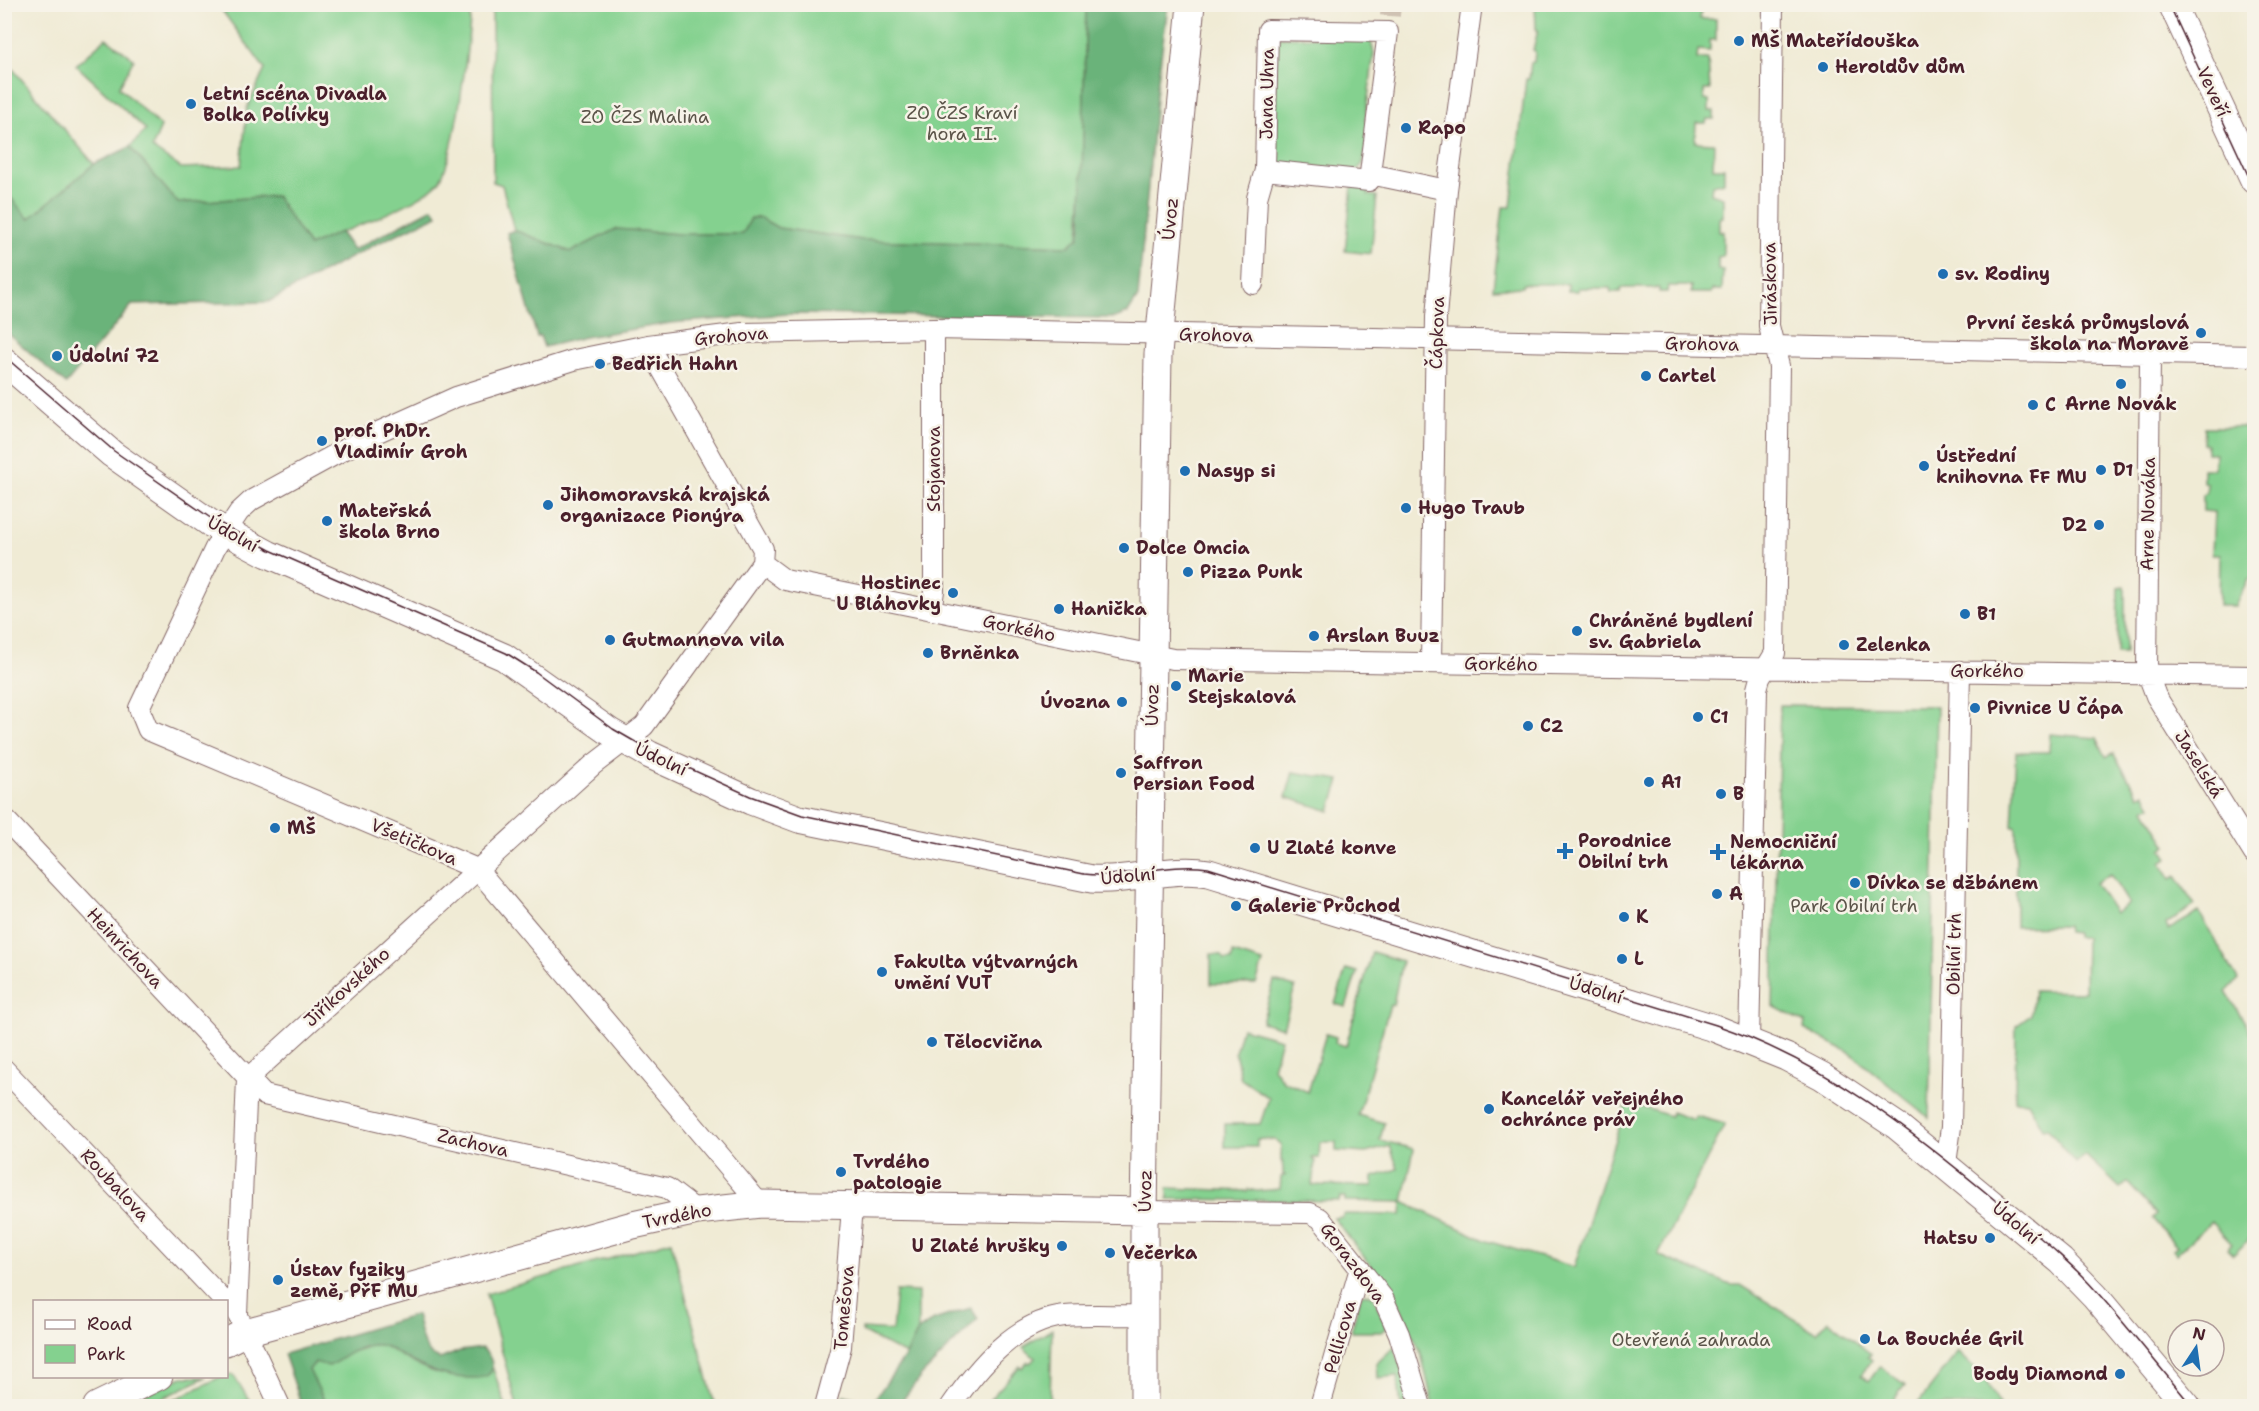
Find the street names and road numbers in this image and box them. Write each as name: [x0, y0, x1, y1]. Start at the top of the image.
street label: Jana Uhra: [1254, 48, 1280, 140]
street label: Veveří: [2191, 63, 2235, 121]
street label: Úvoz: [1156, 197, 1184, 241]
street label: Jiráskova: [1757, 242, 1783, 326]
street label: Čápkova: [1424, 296, 1450, 370]
street label: Grohova: [693, 321, 769, 351]
street label: Grohova: [1179, 322, 1253, 348]
street label: Grohova: [1665, 331, 1739, 357]
street label: Stojanova: [922, 426, 946, 512]
street label: Arne Nováka: [2135, 457, 2161, 571]
street label: Údolní: [203, 510, 263, 558]
street label: Gorkého: [980, 609, 1058, 647]
street label: Gorkého: [1464, 651, 1538, 677]
street label: Gorkého: [1950, 659, 2024, 683]
street label: Úvoz: [1140, 683, 1164, 727]
street label: Jaselská: [2169, 726, 2229, 802]
street label: Údolní: [631, 736, 691, 782]
street label: Všetičkova: [367, 813, 461, 871]
street label: Údolní: [1099, 862, 1157, 890]
street label: Heinrichova: [81, 902, 169, 994]
street label: Obilní trh: [1941, 912, 1967, 996]
street label: Jiříkovského: [299, 942, 395, 1032]
street label: Údolní: [1566, 970, 1626, 1010]
street label: Zachova: [435, 1123, 511, 1163]
street label: Roubalova: [75, 1144, 155, 1226]
street label: Úvoz: [1133, 1169, 1157, 1213]
street label: Údolní: [1987, 1196, 2045, 1250]
street label: Tvrdého: [640, 1198, 714, 1234]
street label: Gorazdova: [1315, 1218, 1391, 1308]
street label: Tomešova: [828, 1265, 860, 1351]
street label: Pellicova: [1318, 1298, 1362, 1376]

